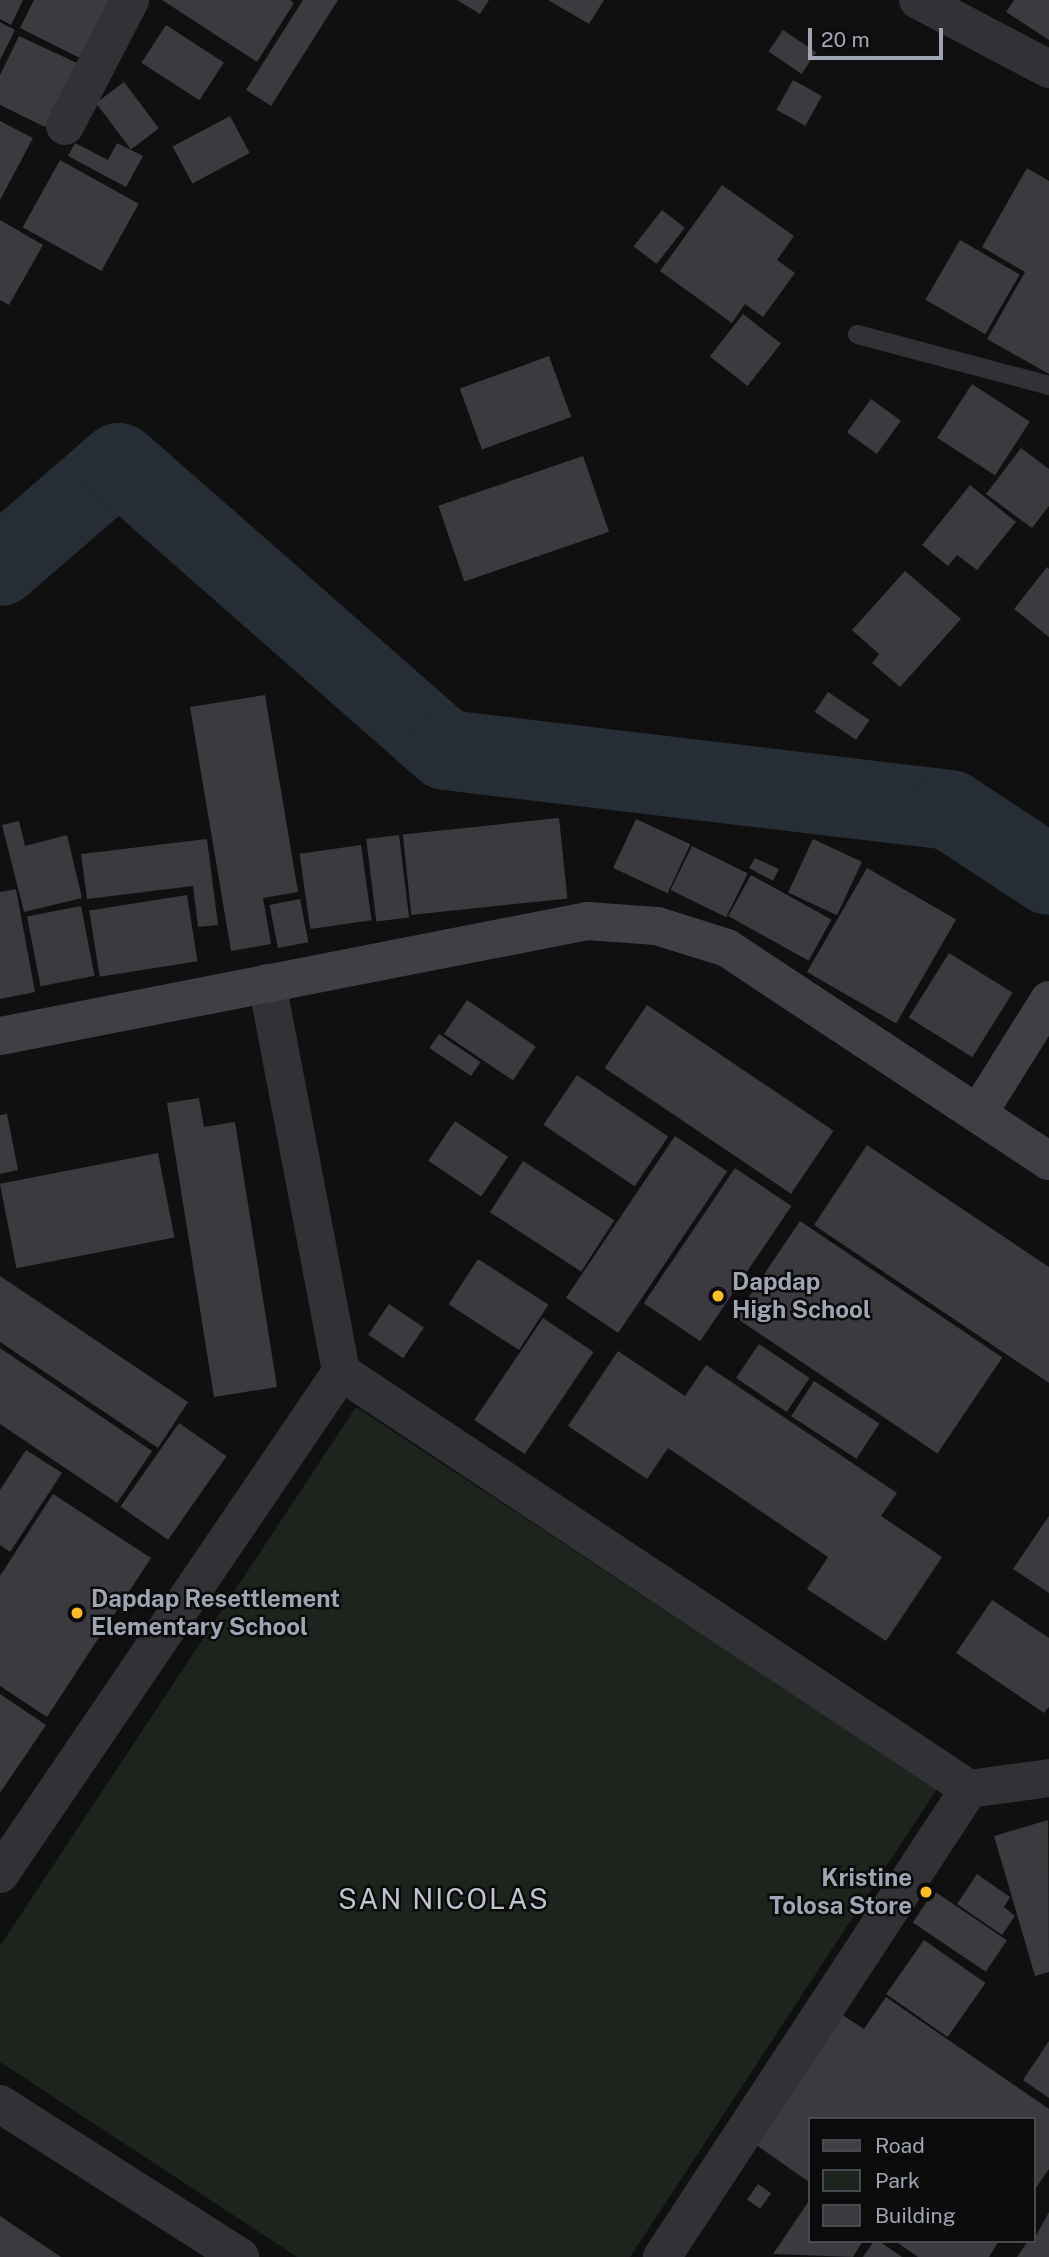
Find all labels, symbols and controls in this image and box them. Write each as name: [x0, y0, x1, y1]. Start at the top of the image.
scale bar: [811, 14, 946, 58]
text: 20 m: [821, 27, 870, 52]
place label: Dapdap High School: [732, 1268, 871, 1324]
marker: Dapdap High School: [710, 1288, 726, 1304]
place label: Dapdap Resettlement Elementary School: [91, 1585, 340, 1641]
marker: Dapdap Resettlement Elementary School: [69, 1605, 85, 1621]
place label: Kristine Tolosa Store: [769, 1864, 912, 1920]
district label: SAN NICOLAS: [339, 1882, 549, 1916]
marker: Kristine Tolosa Store: [918, 1884, 934, 1900]
legend: [808, 2117, 1035, 2243]
text: Road: [875, 2133, 925, 2158]
text: Park: [875, 2168, 920, 2193]
text: Building: [875, 2203, 956, 2228]

